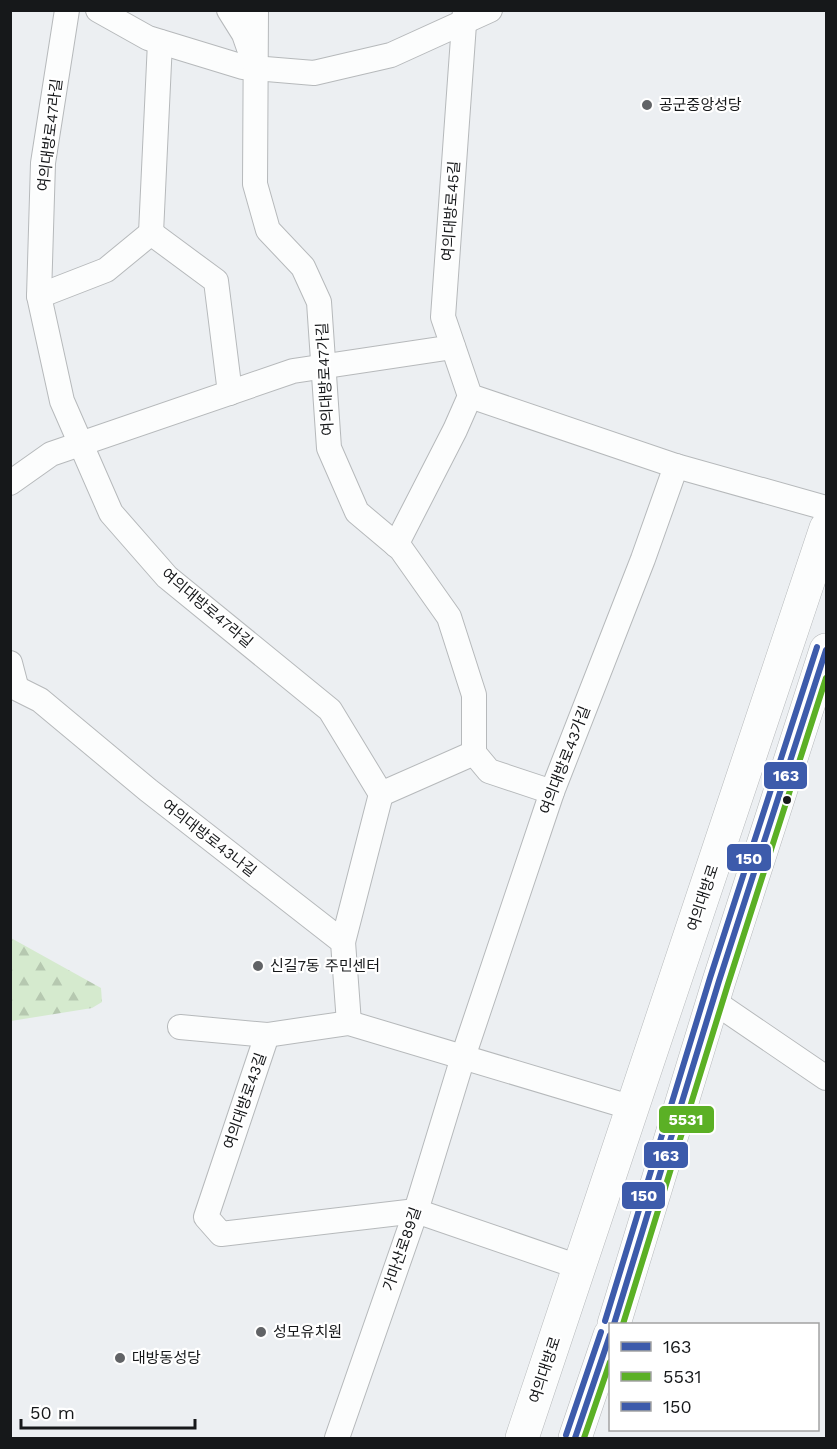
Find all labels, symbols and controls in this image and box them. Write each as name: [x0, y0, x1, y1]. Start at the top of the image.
street label: 여의대방로47라길: [34, 78, 66, 192]
place label: 공군중앙성당: [659, 96, 742, 114]
marker: 공군중앙성당: [640, 98, 654, 112]
street label: 여의대방로45길: [439, 160, 463, 262]
street label: 여의대방로47가길: [313, 322, 337, 436]
street label: 여의대방로47라길: [158, 565, 256, 651]
street label: 여의대방로43가길: [536, 703, 594, 817]
line badge: 163: [763, 761, 808, 790]
text: 163: [773, 766, 799, 785]
unlabelled marker: [781, 794, 793, 806]
street label: 여의대방로43나길: [158, 796, 260, 880]
line badge: 150: [726, 843, 772, 872]
text: 150: [736, 849, 762, 868]
street label: 여의대방로: [684, 862, 722, 934]
place label: 신길7동 주민센터: [270, 957, 380, 975]
marker: 신길7동 주민센터: [251, 959, 265, 973]
street label: 여의대방로43길: [220, 1050, 270, 1152]
line badge: 5531: [658, 1105, 715, 1134]
text: 5531: [668, 1110, 704, 1129]
line badge: 163: [643, 1141, 689, 1169]
text: 163: [653, 1146, 679, 1165]
line badge: 150: [621, 1181, 666, 1210]
text: 150: [631, 1186, 657, 1205]
street label: 가마산로89길: [379, 1205, 425, 1293]
place label: 성모유치원: [273, 1323, 342, 1341]
legend: [609, 1323, 819, 1431]
marker: 성모유치원: [254, 1325, 268, 1339]
street label: 여의대방로: [526, 1334, 564, 1406]
text: 163: [663, 1336, 691, 1357]
place label: 대방동성당: [132, 1349, 201, 1367]
marker: 대방동성당: [113, 1351, 127, 1365]
text: 5531: [663, 1366, 701, 1387]
scale bar: [21, 1392, 195, 1430]
text: 150: [663, 1396, 692, 1417]
text: 50 m: [30, 1402, 75, 1423]

